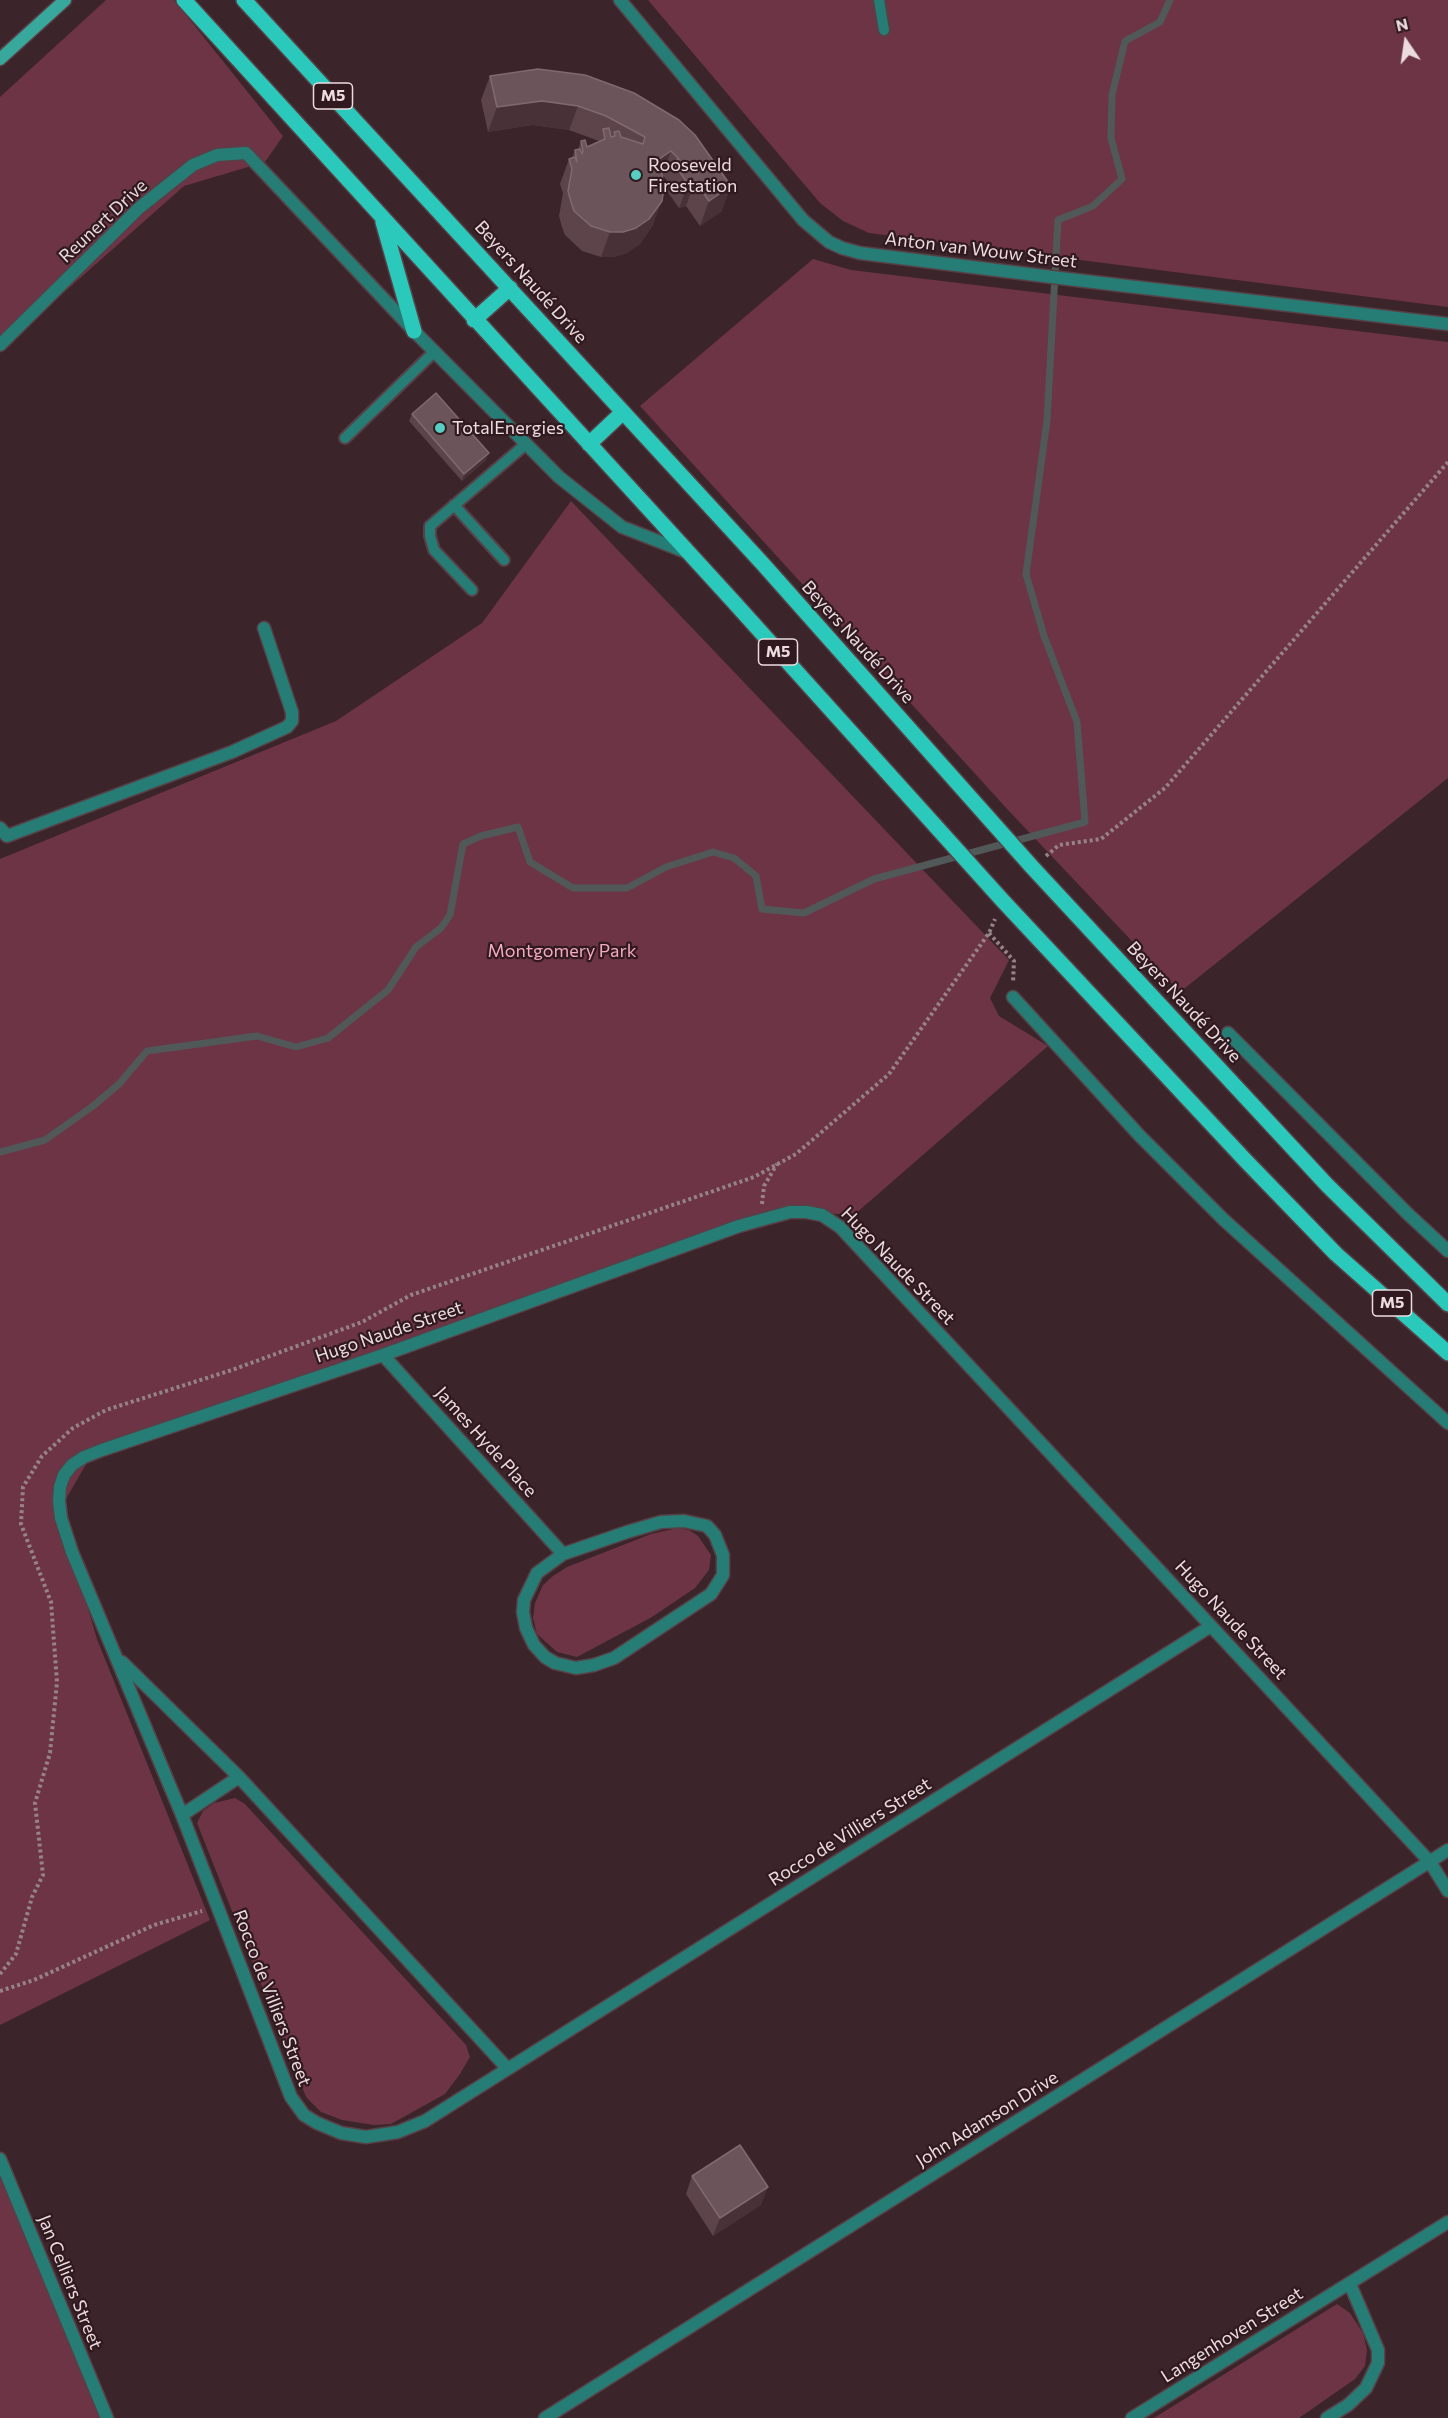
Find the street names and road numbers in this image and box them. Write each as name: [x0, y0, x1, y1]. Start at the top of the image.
road number: M5: [314, 83, 352, 109]
street label: Reunert Drive: [55, 175, 151, 267]
street label: Beyers Naudé Drive: [470, 216, 592, 348]
street label: Anton van Wouw Street: [884, 227, 1078, 273]
street label: Beyers Naudé Drive: [797, 576, 919, 708]
road number: M5: [758, 639, 798, 665]
street label: Beyers Naudé Drive: [1122, 937, 1246, 1067]
street label: Hugo Naude Street: [837, 1203, 959, 1329]
road number: M5: [1372, 1290, 1412, 1316]
street label: Hugo Naude Street: [312, 1297, 466, 1367]
street label: James Hyde Place: [431, 1382, 541, 1502]
street label: Hugo Naude Street: [1170, 1556, 1292, 1684]
street label: Rocco de Villiers Street: [765, 1773, 935, 1891]
street label: Rocco de Villiers Street: [228, 1907, 316, 2089]
street label: John Adamson Drive: [912, 2066, 1062, 2172]
street label: Jan Celliers Street: [33, 2212, 107, 2352]
street label: Langenhoven Street: [1157, 2283, 1307, 2387]

